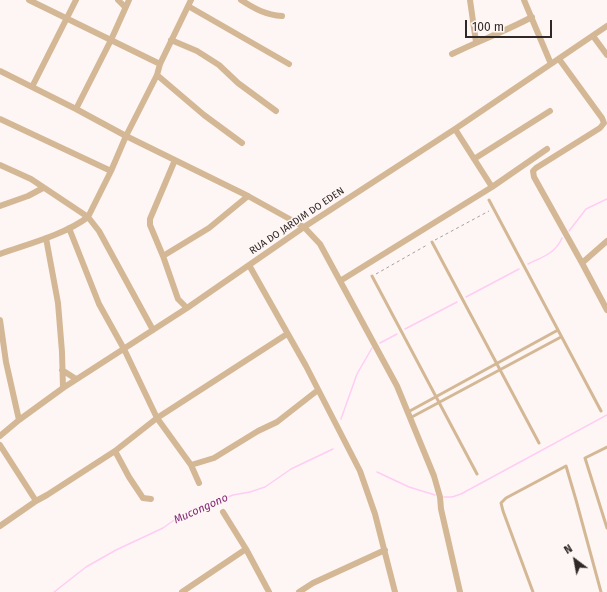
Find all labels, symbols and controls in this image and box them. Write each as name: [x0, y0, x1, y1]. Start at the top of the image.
scale bar: [467, 12, 554, 38]
text: 100 m: [472, 20, 504, 34]
street label: RUA DO JARDIM DO EDEN: [247, 185, 347, 257]
water label: Mucongono: [172, 491, 230, 527]
north arrow: [555, 540, 595, 580]
text: N: [562, 542, 575, 557]

